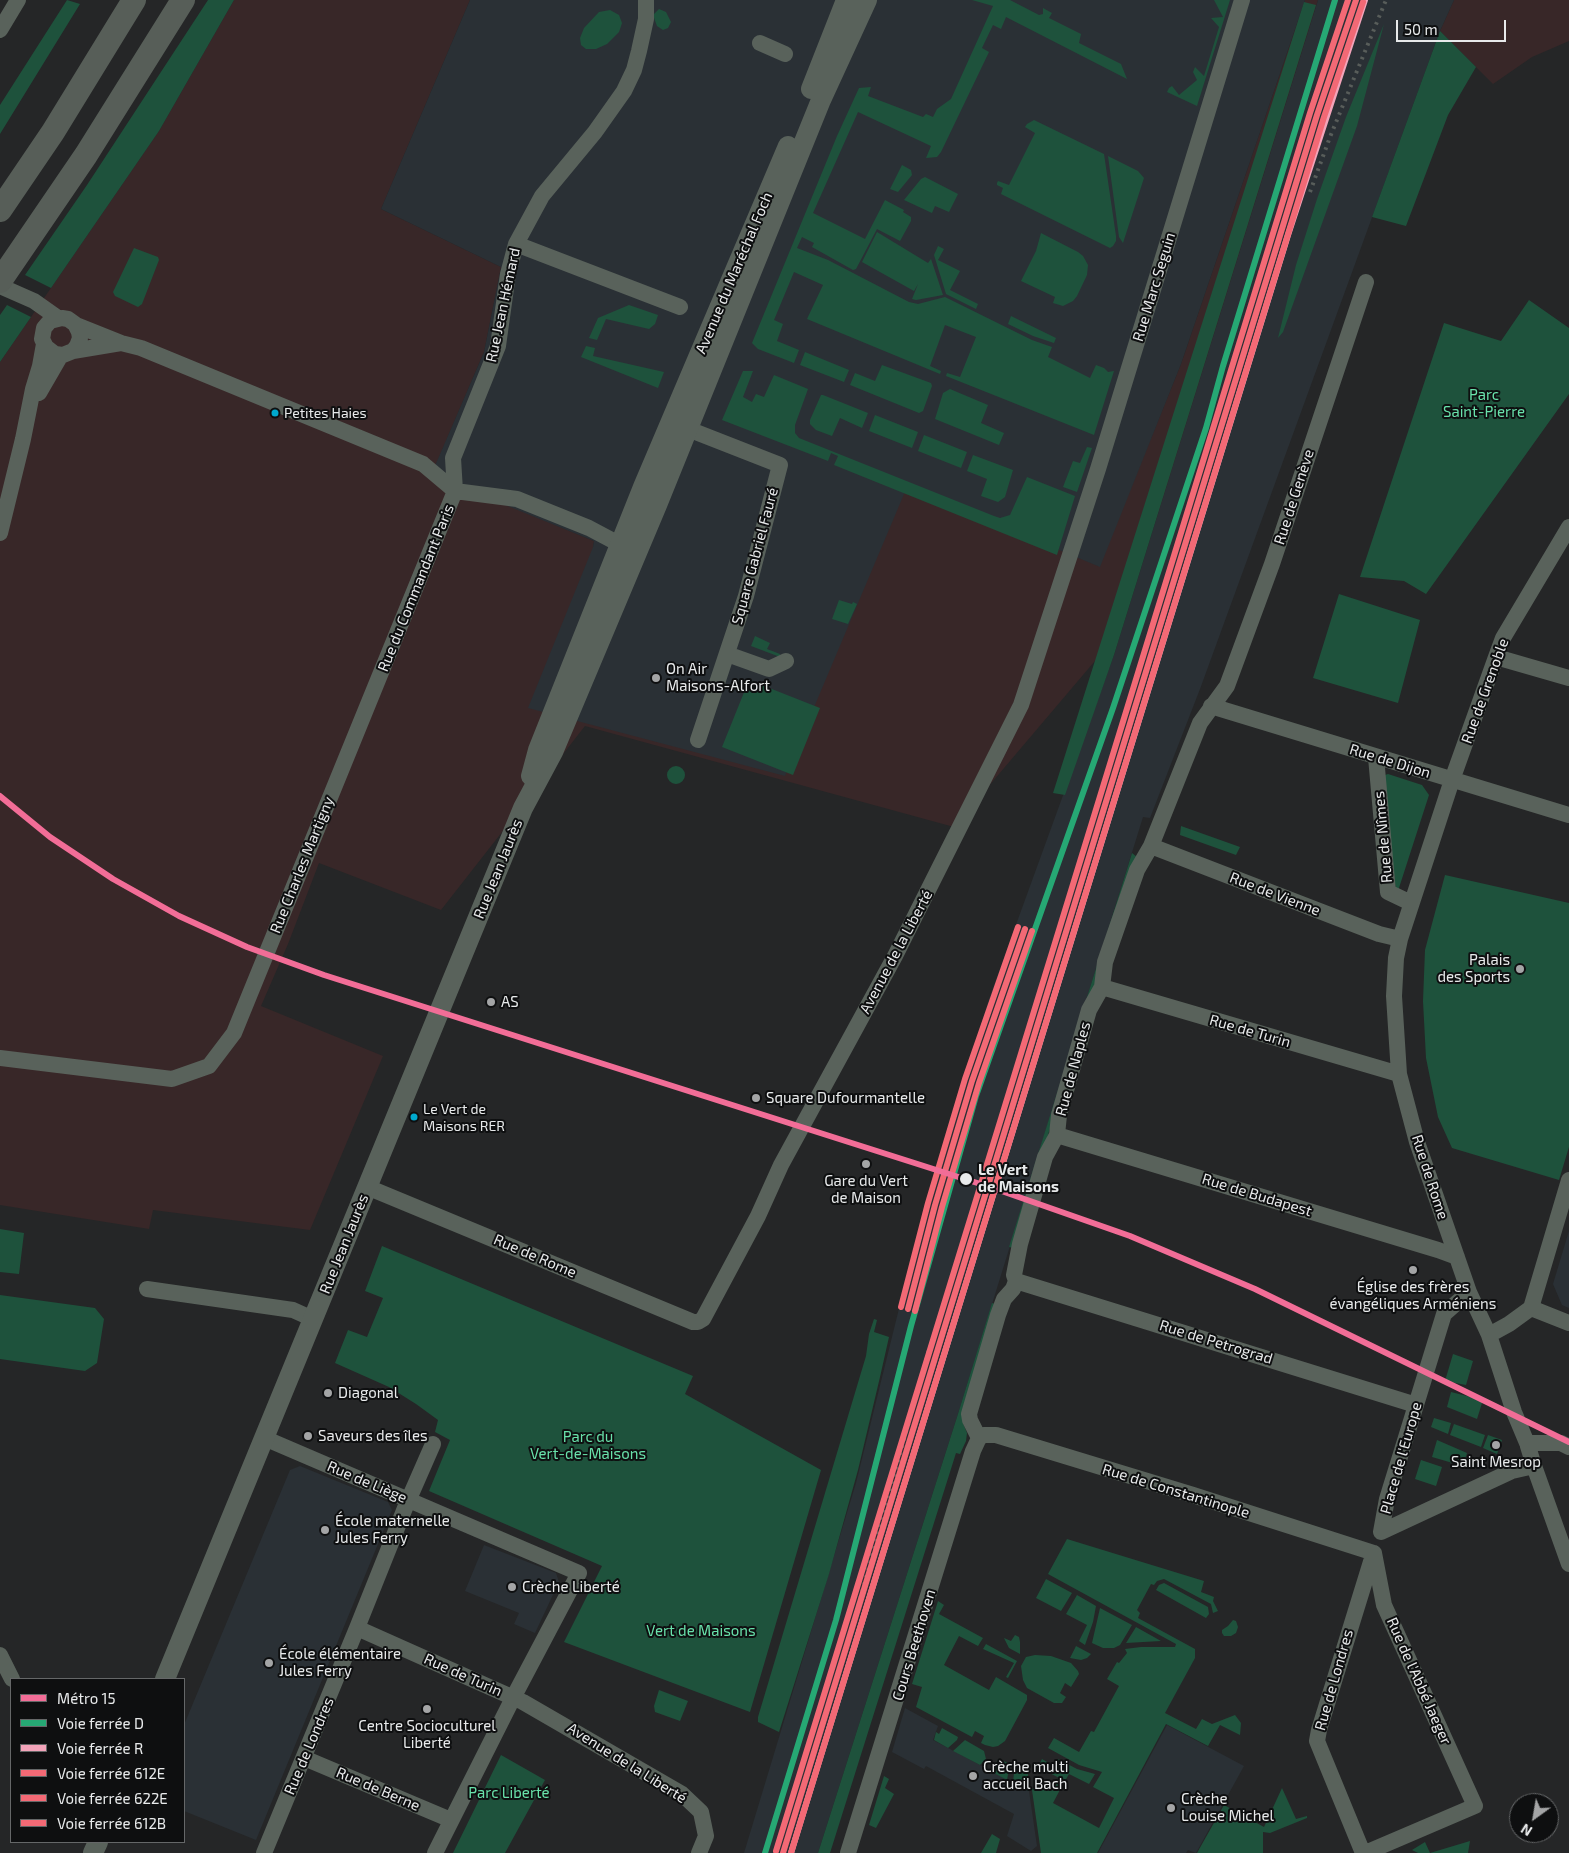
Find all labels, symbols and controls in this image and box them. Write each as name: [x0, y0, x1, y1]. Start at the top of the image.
scale bar: [1399, 10, 1509, 42]
text: 50 m: [1404, 20, 1438, 38]
street label: Avenue du Maréchal Foch: [692, 189, 776, 357]
street label: Rue Marc Seguin: [1129, 230, 1179, 344]
street label: Rue Jean Hémard: [482, 246, 524, 364]
park label: Parc Saint-Pierre: [1443, 386, 1525, 421]
place label: Petites Haies: [284, 405, 367, 421]
marker: Petites Haies: [270, 408, 280, 418]
street label: Rue de Genève: [1270, 447, 1318, 547]
street label: Square Gabriel Fauré: [728, 485, 782, 627]
street label: Rue du Commandant Paris: [374, 502, 458, 674]
street label: Rue de Grenoble: [1458, 636, 1512, 746]
place label: On Air Maisons-Alfort: [666, 660, 770, 695]
marker: On Air Maisons-Alfort: [650, 672, 662, 684]
street label: Rue de Dijon: [1347, 740, 1433, 782]
street label: Rue de Nîmes: [1370, 790, 1396, 884]
street label: Rue Charles Martigny: [266, 794, 338, 936]
street label: Rue Jean Jaurès: [470, 816, 526, 922]
street label: Rue de Vienne: [1227, 868, 1323, 920]
street label: Avenue de la Liberté: [856, 887, 936, 1017]
place label: Palais des Sports: [1437, 951, 1510, 986]
marker: Palais des Sports: [1514, 963, 1526, 975]
place label: AS: [501, 993, 519, 1011]
marker: AS: [485, 996, 497, 1008]
street label: Rue de Turin: [1207, 1011, 1293, 1051]
street label: Rue de Naples: [1052, 1020, 1094, 1118]
place label: Square Dufourmantelle: [766, 1089, 925, 1107]
marker: Square Dufourmantelle: [750, 1092, 762, 1104]
place label: Le Vert de Maisons RER: [423, 1101, 505, 1134]
marker: Le Vert de Maisons RER: [409, 1112, 419, 1122]
street label: Rue de Rome: [1408, 1132, 1452, 1222]
marker: Gare du Vert de Maison: [860, 1158, 872, 1170]
place label: Le Vert de Maisons: [978, 1161, 1059, 1196]
street label: Rue de Budapest: [1200, 1170, 1314, 1220]
marker: Le Vert de Maisons: [958, 1171, 974, 1187]
place label: Gare du Vert de Maison: [824, 1172, 908, 1207]
street label: Rue Jean Jaurès: [316, 1191, 372, 1297]
street label: Rue de Rome: [491, 1230, 579, 1282]
marker: Église des frères évangéliques Arméniens: [1407, 1264, 1419, 1276]
place label: Église des frères évangéliques Arméniens: [1330, 1278, 1496, 1313]
street label: Rue de Petrograd: [1157, 1316, 1275, 1368]
place label: Diagonal: [338, 1384, 398, 1402]
marker: Diagonal: [322, 1387, 334, 1399]
street label: Place de l'Europe: [1376, 1400, 1426, 1516]
place label: Saveurs des îles: [318, 1427, 428, 1445]
park label: Parc du Vert-de-Maisons: [530, 1428, 646, 1463]
marker: Saveurs des îles: [302, 1430, 314, 1442]
marker: Saint Mesrop: [1490, 1439, 1502, 1451]
place label: Saint Mesrop: [1451, 1453, 1541, 1471]
street label: Rue de Liège: [324, 1457, 410, 1507]
street label: Rue de Constantinople: [1100, 1460, 1252, 1522]
place label: École maternelle Jules Ferry: [335, 1512, 450, 1547]
marker: École maternelle Jules Ferry: [319, 1524, 331, 1536]
place label: Crèche Liberté: [522, 1578, 620, 1596]
marker: Crèche Liberté: [506, 1581, 518, 1593]
street label: Cours Beethoven: [889, 1587, 939, 1703]
street label: Rue de l'Abbé Jaeger: [1383, 1615, 1455, 1747]
park label: Vert de Maisons: [646, 1622, 756, 1640]
street label: Rue de Londres: [1311, 1627, 1357, 1733]
place label: École élémentaire Jules Ferry: [279, 1645, 401, 1680]
street label: Rue de Turin: [421, 1650, 505, 1700]
marker: École élémentaire Jules Ferry: [263, 1657, 275, 1669]
legend: [10, 1678, 185, 1843]
text: Métro 15: [57, 1689, 116, 1707]
street label: Rue de Londres: [280, 1695, 338, 1797]
marker: Centre Socioculturel Liberté: [421, 1703, 433, 1715]
text: Voie ferrée D: [57, 1714, 144, 1732]
place label: Centre Socioculturel Liberté: [358, 1717, 496, 1752]
street label: Avenue de la Liberté: [564, 1719, 690, 1807]
text: Voie ferrée R: [57, 1739, 143, 1757]
place label: Crèche multi accueil Bach: [983, 1758, 1068, 1793]
street label: Rue de Berne: [333, 1763, 423, 1815]
text: Voie ferrée 612E: [57, 1764, 165, 1782]
marker: Crèche multi accueil Bach: [967, 1770, 979, 1782]
park label: Parc Liberté: [468, 1784, 550, 1802]
text: Voie ferrée 622E: [57, 1789, 168, 1807]
place label: Crèche Louise Michel: [1181, 1790, 1274, 1825]
north arrow: [1509, 1793, 1559, 1843]
marker: Crèche Louise Michel: [1165, 1802, 1177, 1814]
text: Voie ferrée 612B: [57, 1814, 166, 1832]
text: N: [1518, 1820, 1535, 1840]

